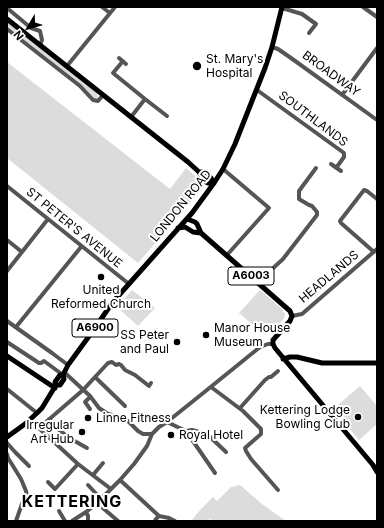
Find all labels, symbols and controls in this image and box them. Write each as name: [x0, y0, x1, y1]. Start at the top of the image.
north arrow: [8, 8, 48, 48]
text: N: [10, 28, 27, 43]
street label: BROADWAY: [299, 48, 363, 100]
place label: St. Mary's Hospital: [206, 52, 263, 80]
marker: St. Mary's Hospital: [191, 60, 203, 72]
street label: SOUTHLANDS: [276, 88, 350, 150]
street label: LONDON ROAD: [148, 167, 214, 245]
street label: ST PETER'S AVENUE: [23, 185, 125, 271]
street label: HEADLANDS: [296, 248, 362, 306]
road number: A6003: [228, 267, 274, 285]
marker: United Reformed Church: [96, 272, 106, 282]
place label: United Reformed Church: [51, 283, 151, 311]
road number: A6900: [72, 319, 118, 337]
place label: Manor House Museum: [214, 321, 290, 349]
place label: SS Peter and Paul: [120, 328, 169, 356]
marker: Manor House Museum: [201, 330, 211, 340]
marker: SS Peter and Paul: [172, 337, 182, 347]
place label: Kettering Lodge Bowling Club: [260, 403, 350, 431]
place label: Linne Fitness: [96, 411, 171, 425]
marker: Kettering Lodge Bowling Club: [353, 412, 363, 422]
marker: Linne Fitness: [83, 413, 93, 423]
place label: Irregular Art Hub: [26, 418, 74, 446]
marker: Irregular Art Hub: [77, 427, 87, 437]
place label: Royal Hotel: [179, 428, 243, 442]
marker: Royal Hotel: [166, 430, 176, 440]
district label: KETTERING: [22, 492, 122, 512]

